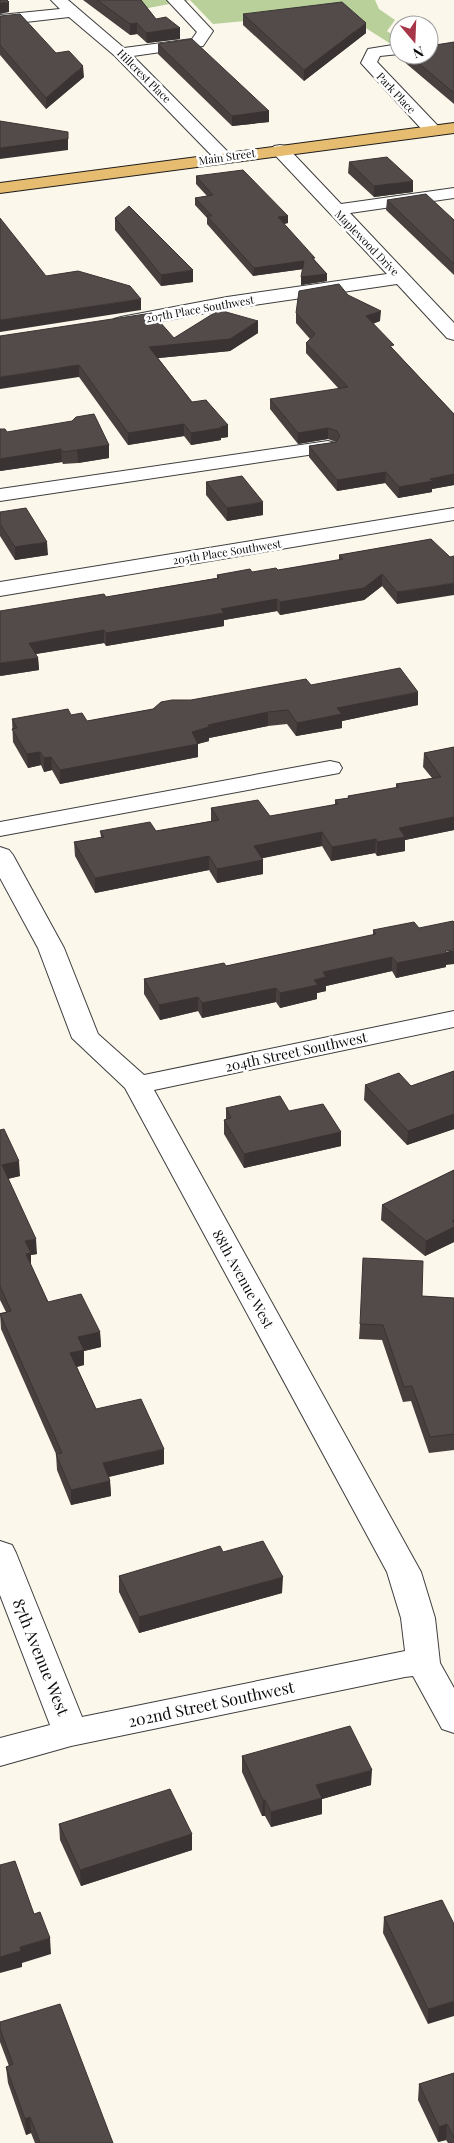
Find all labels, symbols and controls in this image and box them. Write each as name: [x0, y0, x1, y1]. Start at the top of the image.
north arrow: [389, 15, 439, 65]
text: N: [411, 42, 426, 63]
street label: Hillcrest Place: [114, 45, 175, 106]
street label: Park Place: [373, 69, 420, 117]
street label: Main Street: [198, 145, 256, 168]
street label: Maplewood Drive: [332, 206, 403, 279]
street label: 207th Place Southwest: [145, 292, 255, 325]
street label: 205th Place Southwest: [172, 536, 282, 567]
street label: 204th Street Southwest: [223, 1027, 370, 1076]
street label: 88th Avenue West: [208, 1226, 279, 1332]
street label: 87th Avenue West: [9, 1595, 75, 1718]
street label: 202nd Street Southwest: [126, 1676, 296, 1731]

